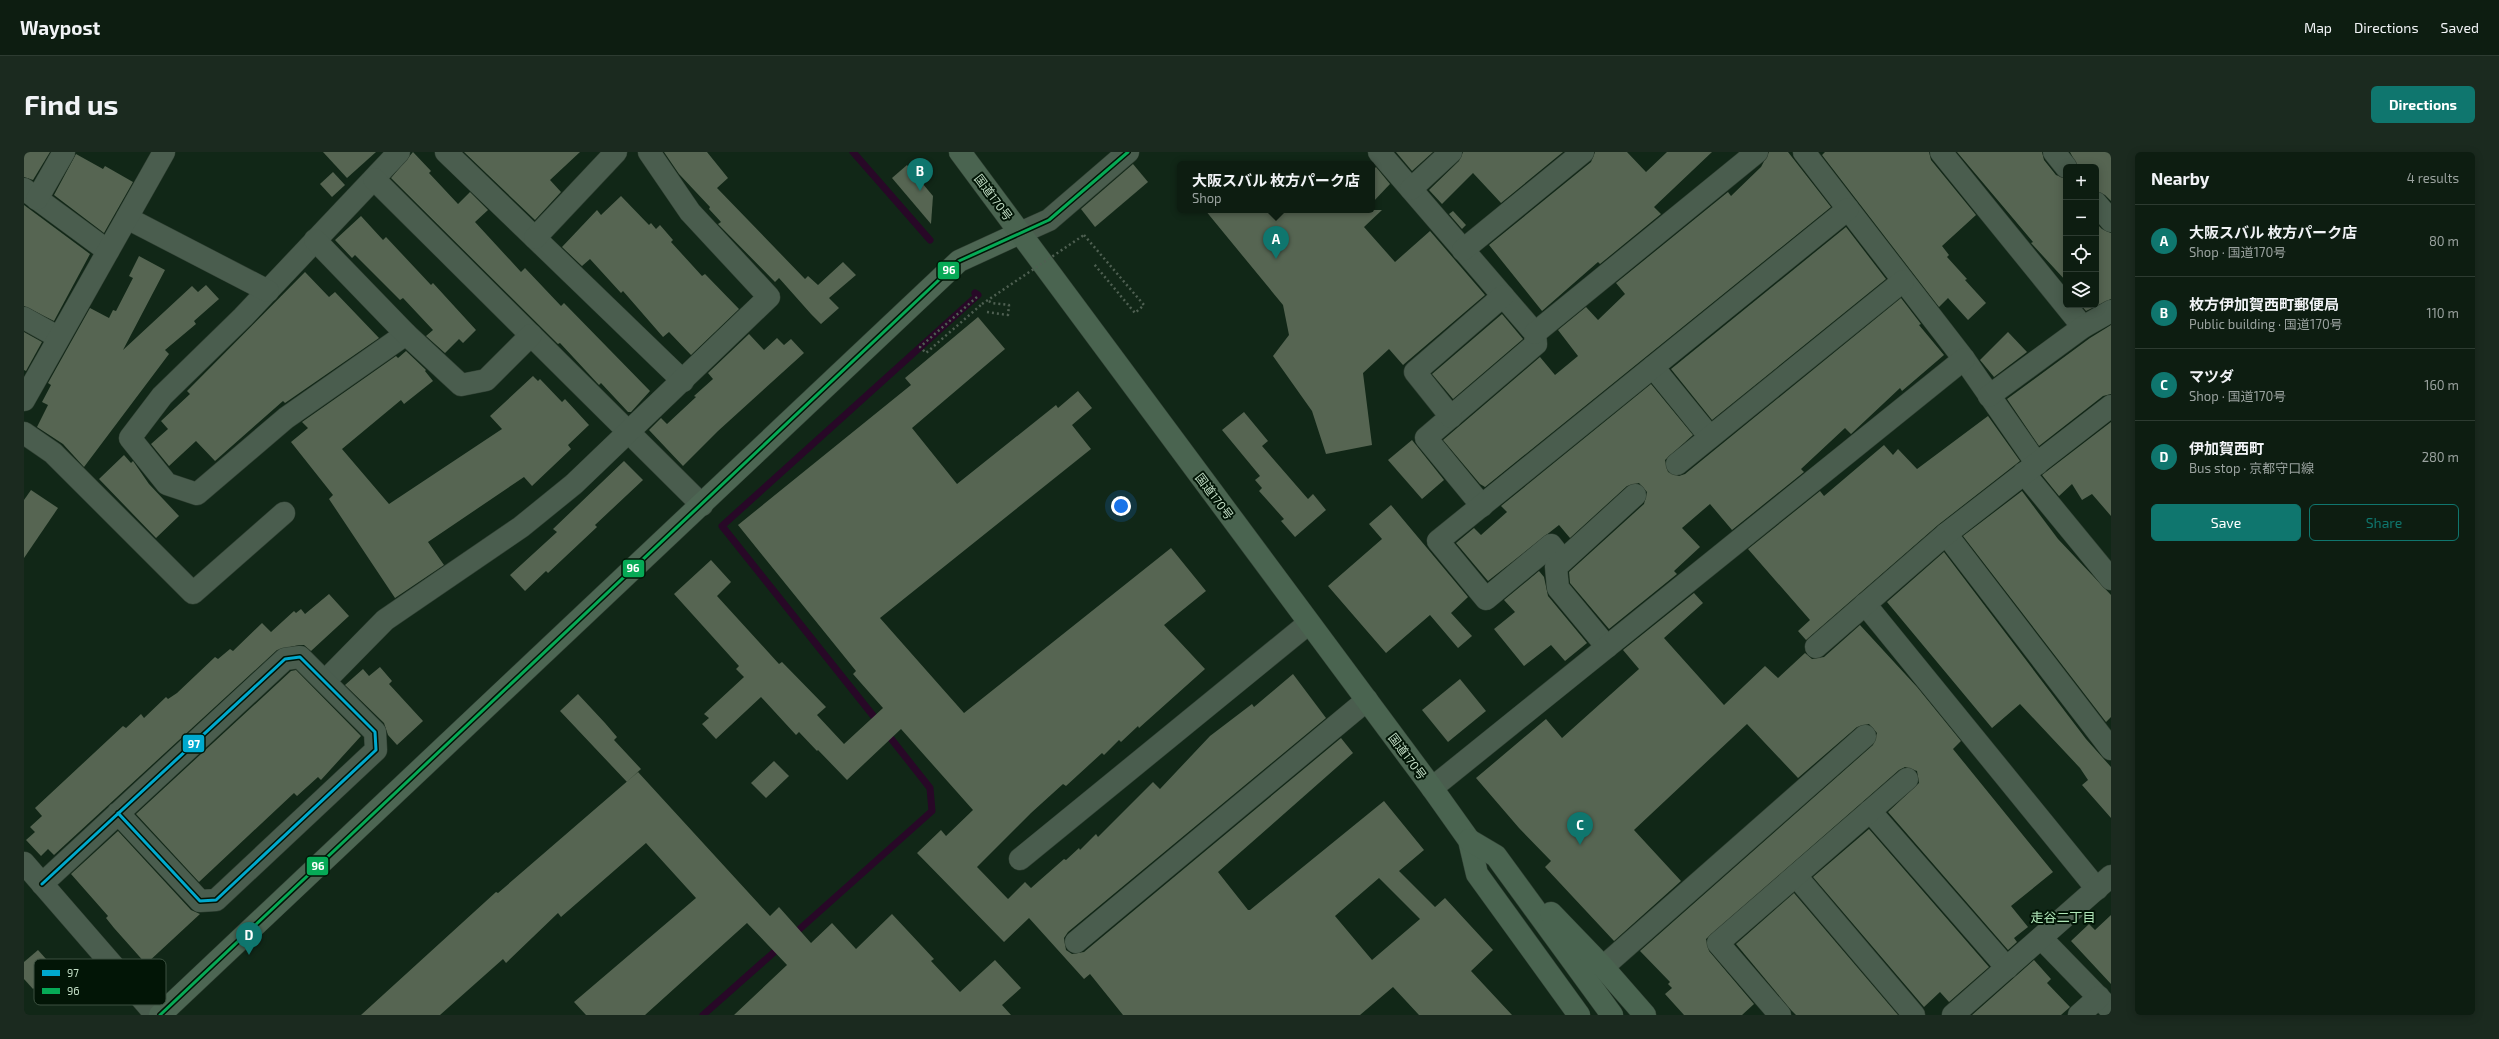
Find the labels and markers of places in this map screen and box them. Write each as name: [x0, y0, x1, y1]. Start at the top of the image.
pin: B: [907, 158, 933, 191]
pin: A: [1263, 226, 1289, 259]
pin: C: [1567, 812, 1593, 845]
pin: D: [236, 922, 262, 955]

